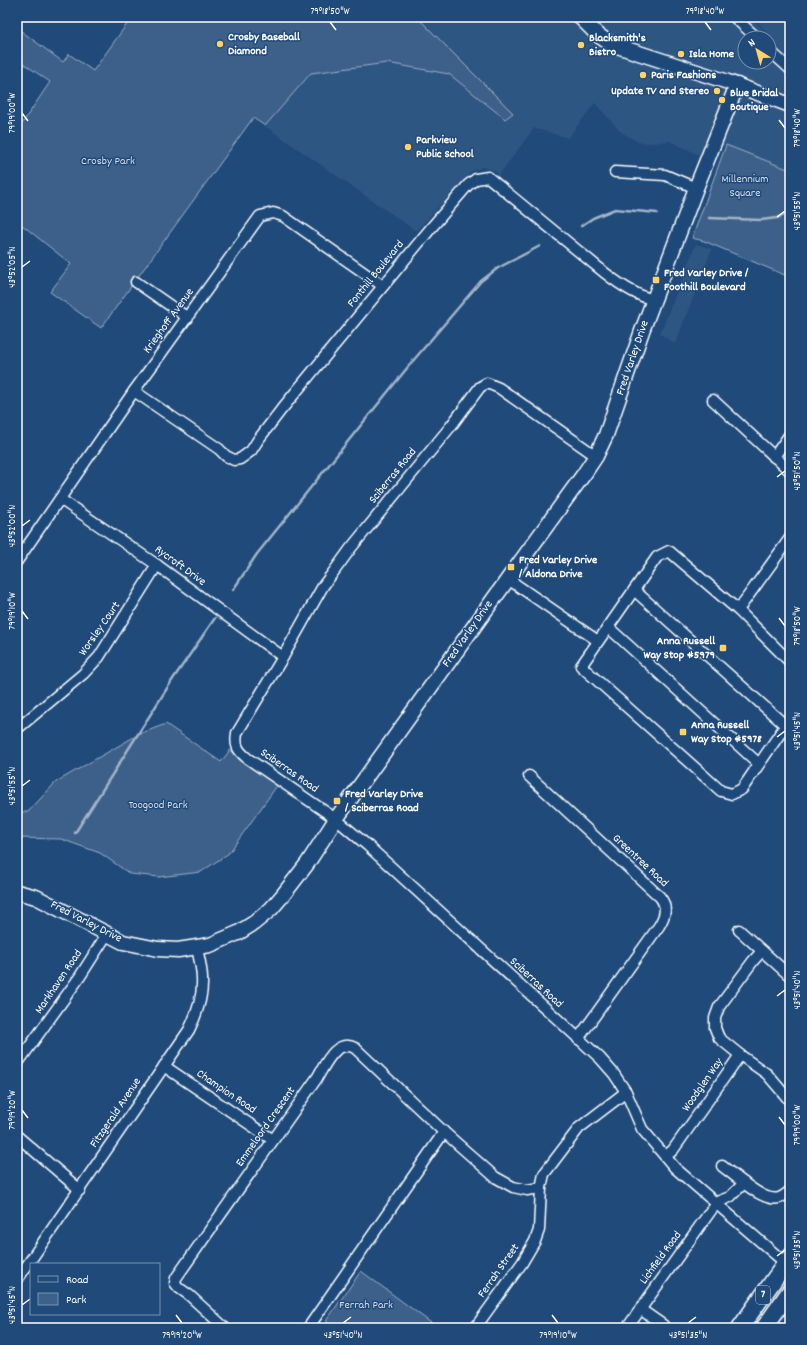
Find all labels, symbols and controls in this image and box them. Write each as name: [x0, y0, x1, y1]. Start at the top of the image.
text: 79°18'50"W: [310, 5, 350, 19]
text: 79°18'40"W: [686, 5, 725, 19]
place label: Crosby Baseball Diamond: [228, 29, 300, 60]
place label: Blacksmith's Bistro: [589, 30, 646, 61]
north arrow: [737, 30, 777, 70]
text: N: [745, 35, 760, 52]
marker: Crosby Baseball Diamond: [215, 39, 225, 49]
marker: Blacksmith's Bistro: [576, 40, 586, 50]
place label: Isla Home: [689, 46, 735, 63]
marker: Isla Home: [676, 49, 686, 59]
place label: Paris Fashions: [651, 67, 716, 84]
marker: Paris Fashions: [638, 70, 648, 80]
place label: Update TV and Stereo: [611, 83, 710, 100]
place label: Blue Bridal Boutique: [730, 85, 778, 116]
marker: Update TV and Stereo: [712, 86, 722, 96]
text: 79°19'00"W: [6, 92, 20, 133]
marker: Blue Bridal Boutique: [717, 95, 727, 105]
text: 79°18'40"W: [791, 108, 805, 147]
place label: Parkview Public School: [416, 132, 474, 163]
marker: Parkview Public School: [403, 142, 413, 152]
park label: Crosby Park: [81, 153, 135, 170]
park label: Millennium Square: [722, 171, 768, 202]
text: 43°51'55"N: [791, 192, 805, 230]
street label: Fonthill Boulevard: [344, 237, 408, 311]
text: 43°52'05"N: [6, 246, 20, 288]
place label: Fred Varley Drive / Foothill Boulevard: [664, 265, 749, 296]
marker: Fred Varley Drive / Foothill Boulevard: [651, 275, 661, 285]
street label: Krieghoff Avenue: [139, 285, 199, 357]
street label: Fred Varley Drive: [612, 318, 654, 398]
street label: Sciberras Road: [365, 444, 421, 508]
text: 43°51'50"N: [791, 451, 805, 491]
text: 43°52'00"N: [6, 505, 20, 547]
street label: Rycroft Drive: [151, 542, 209, 590]
place label: Fred Varley Drive / Aldona Drive: [518, 552, 598, 583]
marker: Fred Varley Drive / Aldona Drive: [506, 562, 516, 572]
text: 79°19'10"W: [6, 592, 20, 630]
street label: Fred Varley Drive: [439, 597, 497, 671]
street label: Worsley Court: [75, 598, 125, 660]
text: 79°18'50"W: [791, 606, 805, 646]
place label: Anna Russell Way Stop #5979: [644, 633, 715, 664]
marker: Anna Russell Way Stop #5979: [718, 643, 728, 653]
text: 43°51'45"N: [791, 712, 805, 750]
place label: Anna Russell Way Stop #5978: [691, 717, 762, 748]
marker: Anna Russell Way Stop #5978: [678, 727, 688, 737]
street label: Sciberras Road: [256, 745, 322, 797]
text: 43°51'55"N: [6, 767, 20, 805]
place label: Fred Varley Drive / Sciberras Road: [344, 786, 424, 817]
marker: Fred Varley Drive / Sciberras Road: [332, 796, 342, 806]
park label: Toogood Park: [128, 797, 188, 814]
street label: Greentree Road: [608, 830, 672, 892]
street label: Fred Varley Drive: [47, 897, 125, 947]
street label: Markhaven Road: [31, 946, 87, 1018]
street label: Sciberras Road: [505, 954, 567, 1012]
text: 43°51'40"N: [791, 971, 805, 1009]
street label: Woodglen Way: [678, 1054, 728, 1115]
street label: Champion Road: [193, 1066, 259, 1118]
street label: Fitzgerald Avenue: [86, 1075, 146, 1151]
street label: Emmeloord Crescent: [232, 1083, 300, 1171]
text: 79°19'20"W: [6, 1090, 20, 1130]
text: 79°19'00"W: [791, 1104, 805, 1145]
street label: Lichfield Road: [636, 1228, 686, 1288]
text: 43°51'35"N: [791, 1231, 805, 1269]
street label: Ferrah Street: [474, 1240, 524, 1302]
legend: [30, 1263, 160, 1315]
text: Road: [66, 1272, 88, 1289]
text: 43°51'45"N: [6, 1286, 20, 1324]
road number: 7: [756, 1286, 770, 1304]
text: Park: [66, 1292, 87, 1309]
park label: Ferrah Park: [339, 1297, 393, 1314]
text: 79°19'20"W: [162, 1329, 202, 1343]
text: 43°51'40"N: [324, 1329, 362, 1343]
text: 79°19'10"W: [539, 1329, 577, 1343]
text: 43°51'35"N: [669, 1329, 707, 1343]

